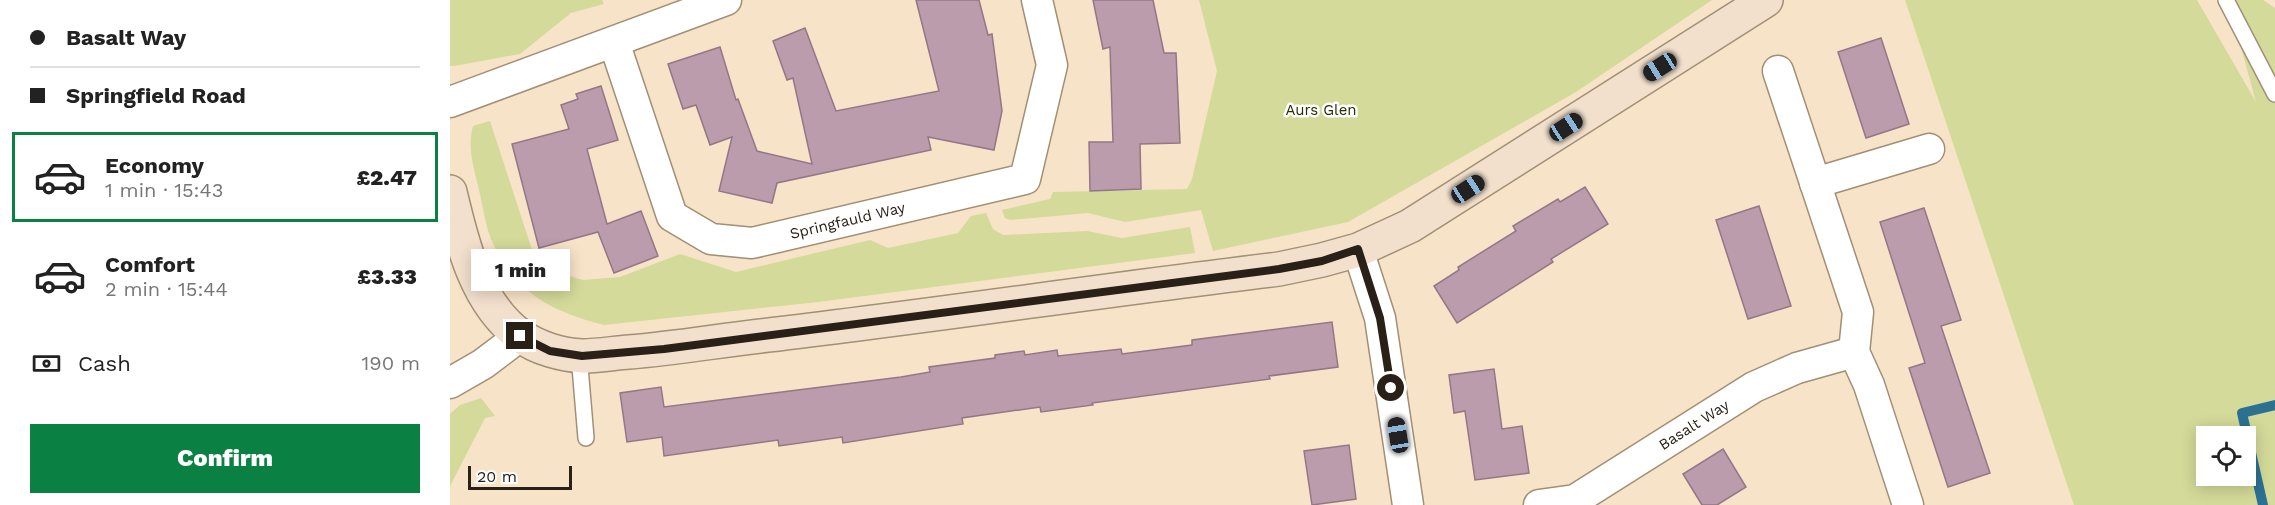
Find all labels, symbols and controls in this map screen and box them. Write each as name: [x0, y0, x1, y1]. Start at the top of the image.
text: Basalt Way: [66, 25, 186, 50]
car: [1640, 50, 1680, 84]
text: Springfield Road: [66, 83, 246, 108]
park label: Aurs Glen: [1285, 101, 1357, 119]
car: [1546, 110, 1586, 144]
icon: car: [33, 150, 87, 204]
text: Economy: [105, 153, 204, 178]
text: £2.47: [356, 165, 417, 190]
car: [1448, 172, 1488, 206]
text: 1 min · 15:43: [105, 178, 223, 202]
street label: Springfauld Way: [788, 198, 907, 243]
icon: car: [33, 249, 87, 303]
callout: 1 min: [470, 249, 569, 291]
text: Comfort: [105, 252, 195, 277]
text: 1 min: [495, 258, 546, 282]
text: £3.33: [357, 264, 417, 289]
text: 2 min · 15:44: [105, 277, 228, 301]
route end: [506, 322, 533, 349]
icon: cash: [30, 347, 63, 380]
text: Cash: [78, 351, 131, 376]
text: 190 m: [362, 351, 420, 375]
route start: [1377, 374, 1404, 401]
street label: Basalt Way: [1655, 396, 1733, 454]
car: [1386, 416, 1410, 454]
button: Confirm: [30, 424, 420, 493]
map controls: [2196, 426, 2256, 486]
button: locate: [2196, 426, 2256, 486]
scale bar: [468, 463, 572, 490]
text: 20 m: [477, 467, 517, 486]

